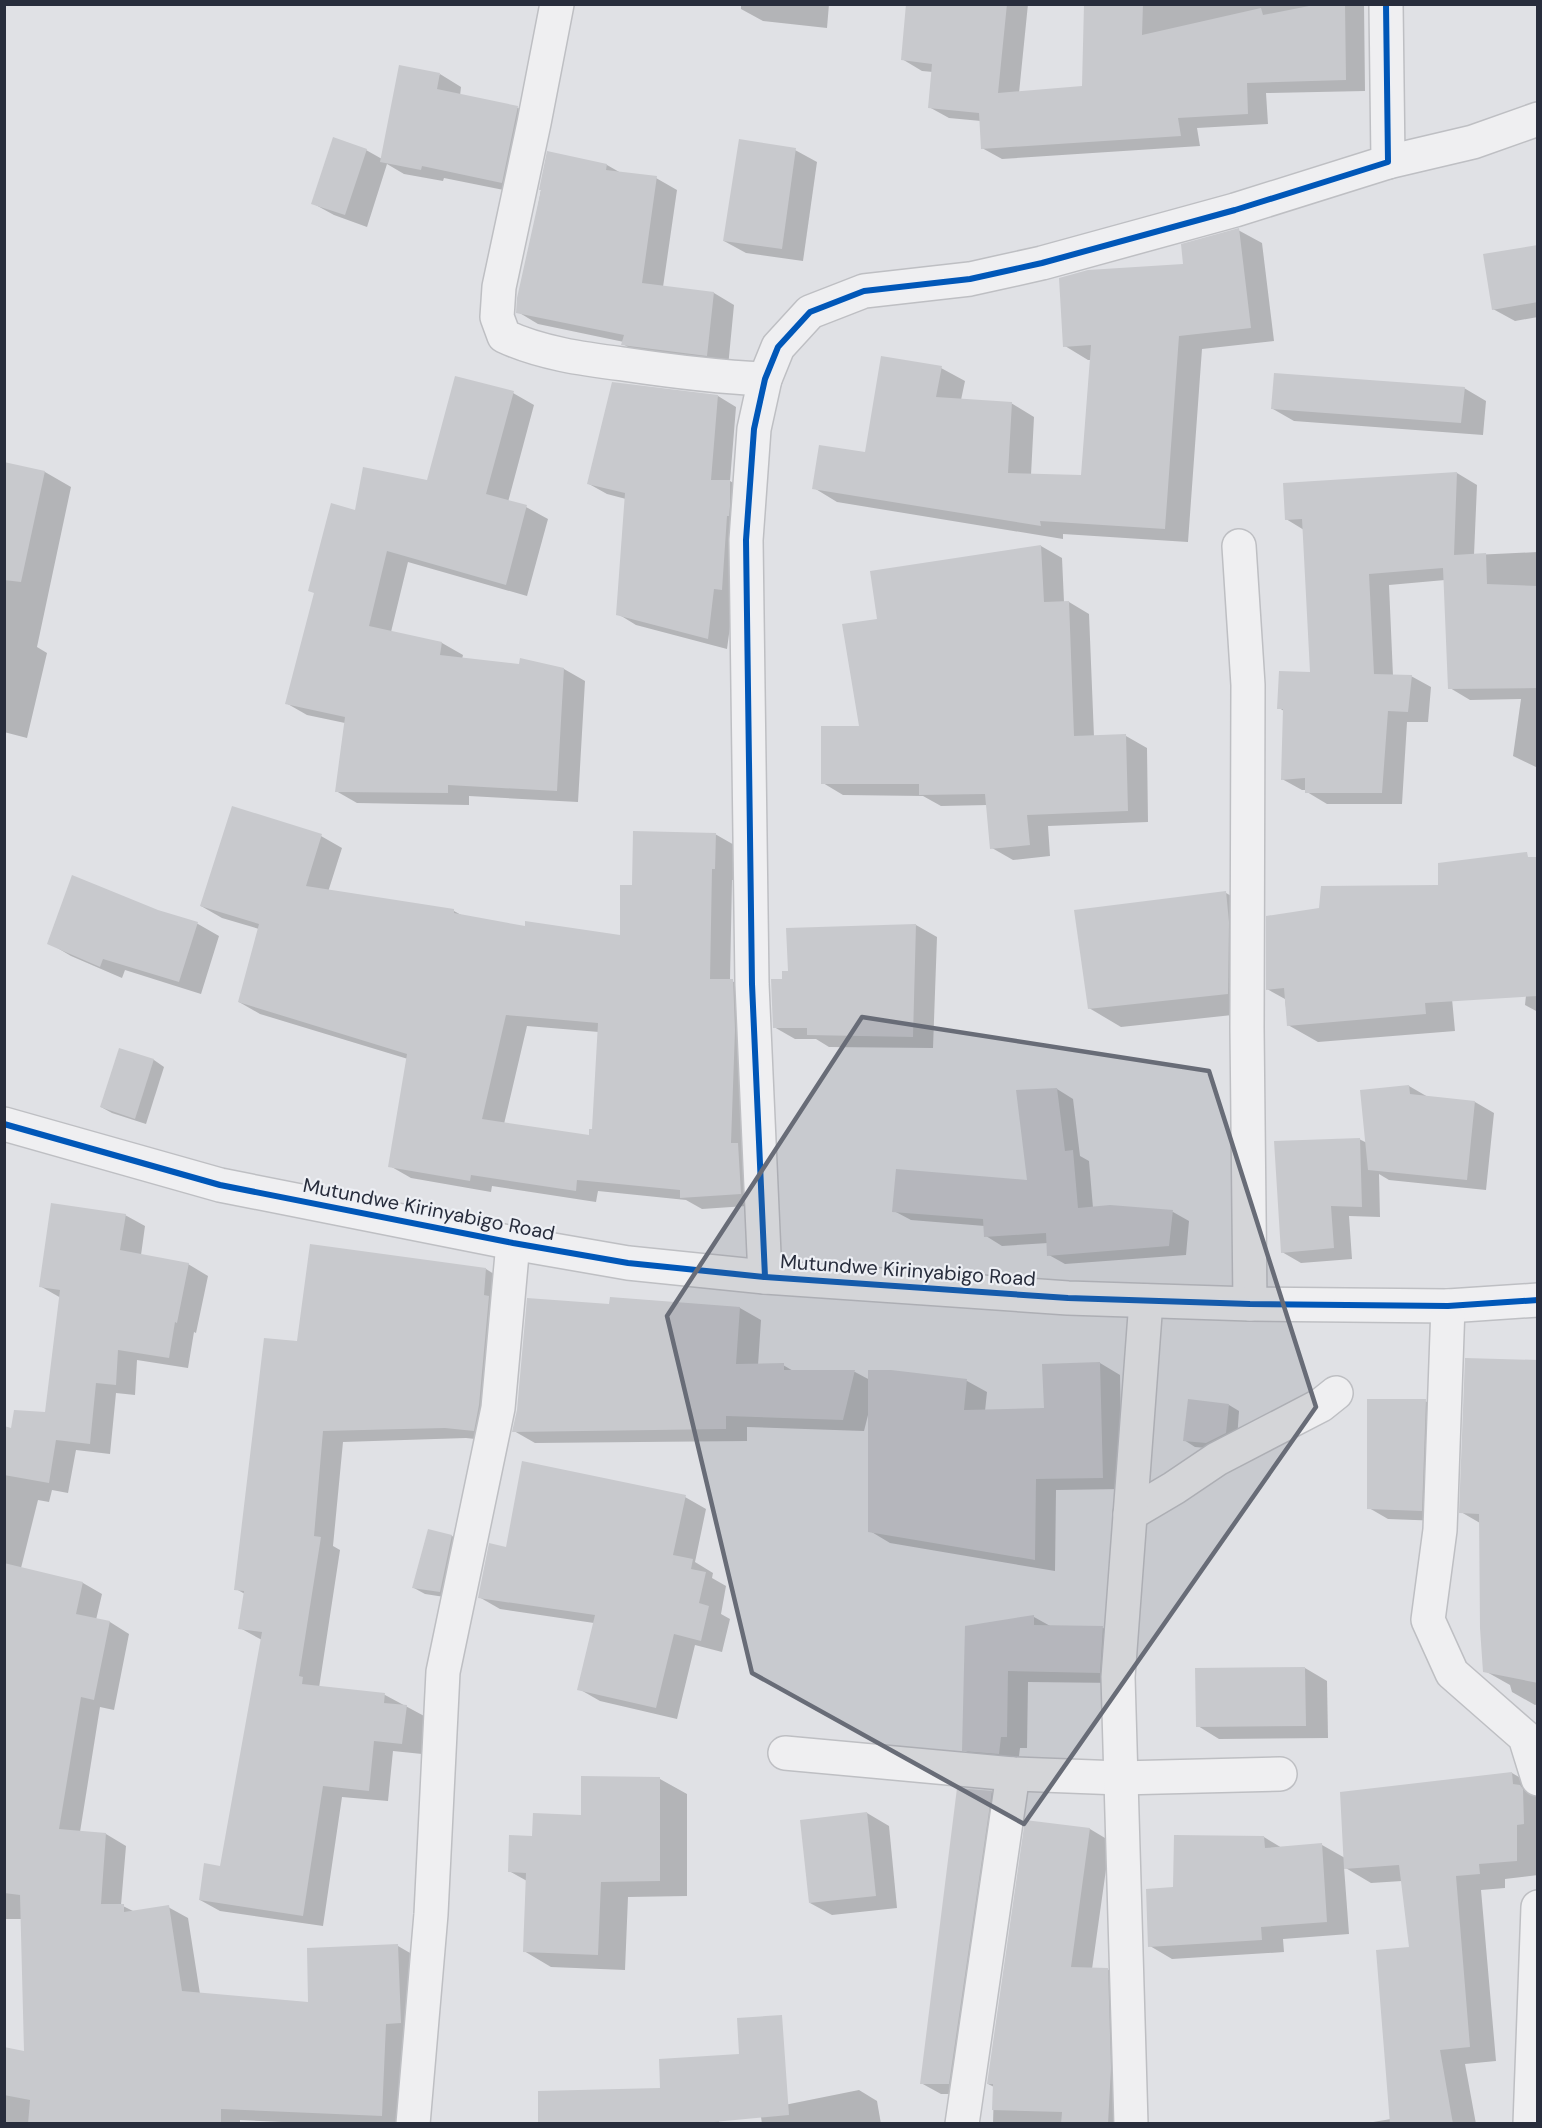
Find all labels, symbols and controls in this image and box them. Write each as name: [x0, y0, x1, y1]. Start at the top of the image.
street label: Mutundwe Kirinyabigo Road: [301, 1172, 557, 1246]
street label: Mutundwe Kirinyabigo Road: [779, 1248, 1037, 1292]

